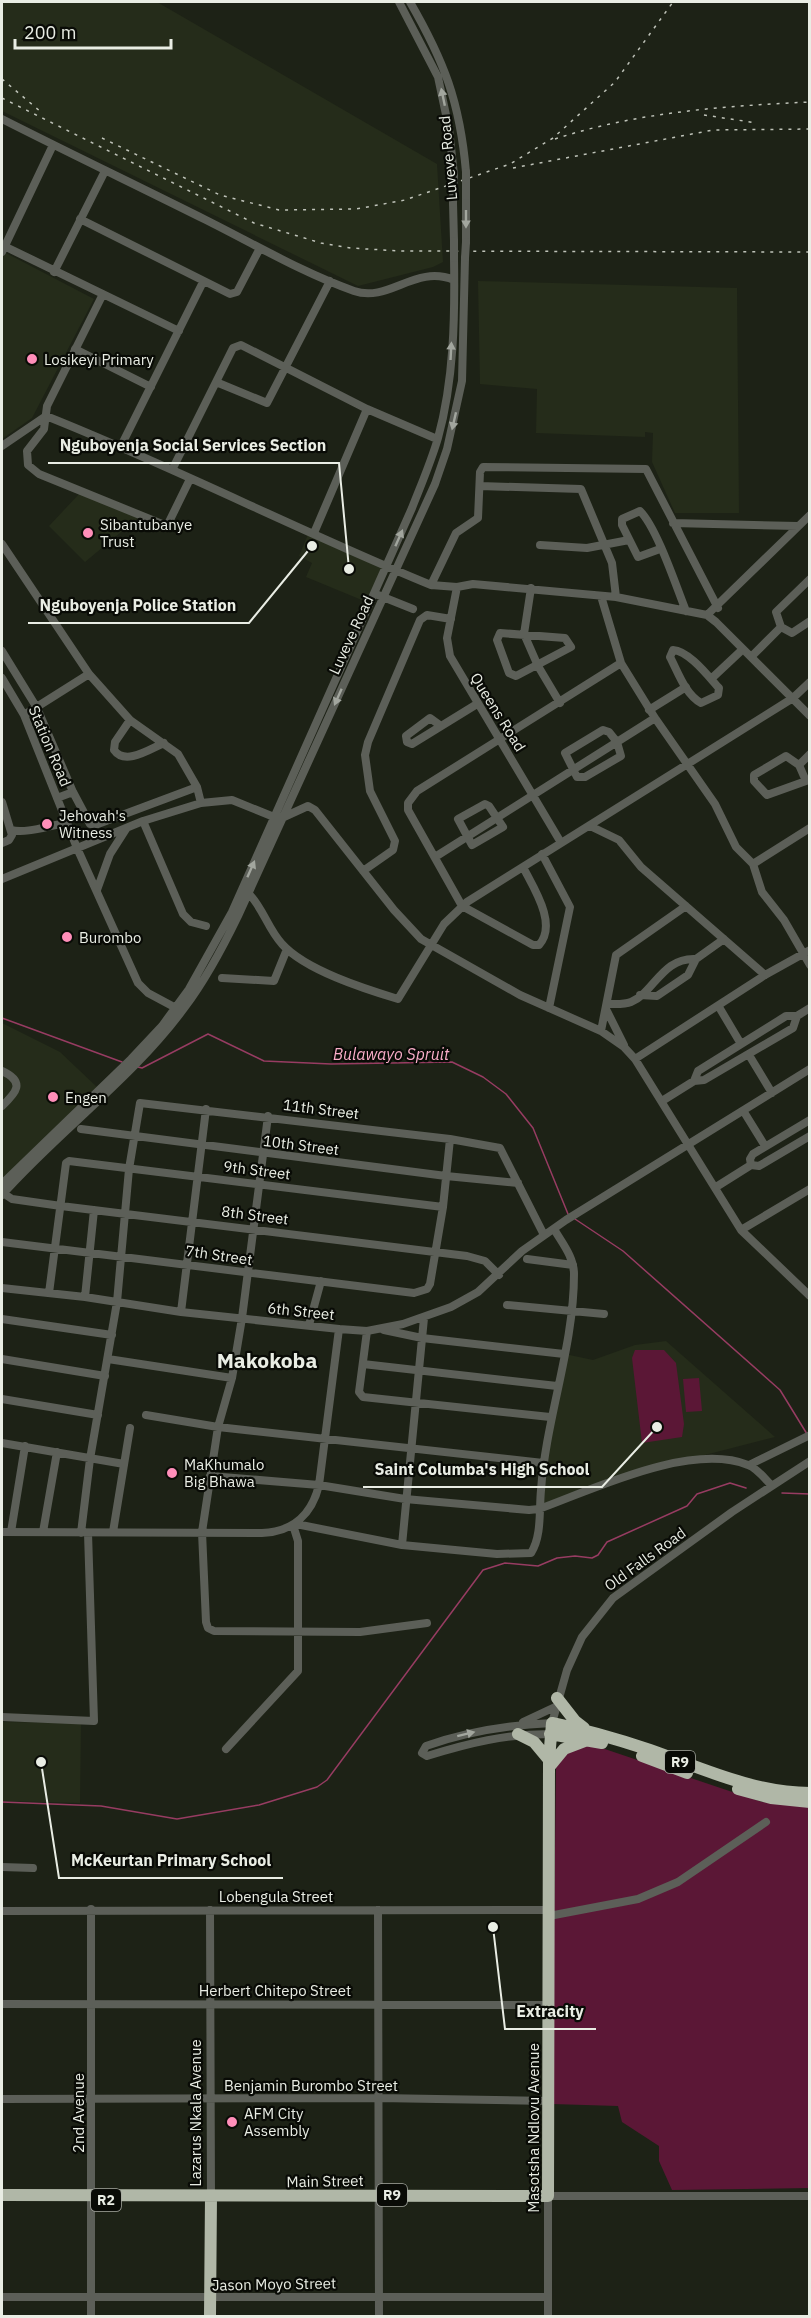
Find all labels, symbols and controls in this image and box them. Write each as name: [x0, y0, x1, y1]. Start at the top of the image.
scale bar: [15, 12, 171, 50]
text: 200 m: [24, 21, 76, 44]
one-way arrow: [438, 87, 447, 106]
street label: Luveve Road: [435, 115, 461, 201]
one-way arrow: [461, 210, 471, 229]
one-way arrow: [447, 342, 456, 361]
place label: Losikeyi Primary: [44, 350, 154, 369]
marker: Losikeyi Primary: [25, 352, 39, 366]
one-way arrow: [449, 412, 458, 431]
callout: Nguboyenja Social Services Section: [48, 429, 339, 463]
text: Nguboyenja Social Services Section: [60, 435, 326, 455]
place label: Sibantubanye Trust: [100, 515, 192, 551]
marker: Sibantubanye Trust: [81, 526, 95, 540]
one-way arrow: [394, 528, 404, 546]
callout: Nguboyenja Police Station: [28, 589, 249, 623]
street label: Luveve Road: [324, 593, 378, 677]
text: Nguboyenja Police Station: [40, 595, 236, 615]
street label: Queens Road: [466, 669, 530, 755]
one-way arrow: [333, 688, 342, 705]
street label: Station Road: [24, 703, 76, 789]
place label: Jehovah's Witness: [59, 806, 126, 842]
marker: Jehovah's Witness: [40, 817, 54, 831]
one-way arrow: [247, 860, 256, 878]
place label: Burombo: [79, 928, 141, 947]
marker: Burombo: [60, 930, 74, 944]
water label: Bulawayo Spruit: [333, 1044, 450, 1064]
place label: Engen: [65, 1088, 107, 1107]
marker: Engen: [46, 1090, 60, 1104]
street label: 11th Street: [282, 1095, 360, 1123]
street label: 10th Street: [262, 1131, 340, 1159]
street label: 9th Street: [222, 1156, 292, 1184]
street label: 8th Street: [220, 1201, 290, 1229]
street label: 7th Street: [184, 1241, 254, 1269]
street label: 6th Street: [266, 1298, 336, 1324]
district label: Makokoba: [217, 1346, 317, 1374]
callout: Saint Columba's High School: [363, 1453, 602, 1487]
place label: MaKhumalo Big Bhawa: [184, 1455, 264, 1491]
text: Saint Columba's High School: [375, 1459, 590, 1479]
marker: MaKhumalo Big Bhawa: [165, 1466, 179, 1480]
street label: Old Falls Road: [601, 1523, 689, 1595]
one-way arrow: [457, 1729, 475, 1738]
road number: R9: [665, 1751, 695, 1773]
callout: McKeurtan Primary School: [59, 1844, 283, 1878]
text: McKeurtan Primary School: [71, 1850, 271, 1870]
street label: Lobengula Street: [219, 1887, 333, 1906]
street label: Herbert Chitepo Street: [199, 1981, 351, 2000]
callout: Extracity: [505, 1995, 596, 2029]
text: Extracity: [516, 2001, 584, 2021]
street label: Lazarus Nkala Avenue: [186, 2039, 205, 2187]
street label: Masotsha Ndlovu Avenue: [524, 2043, 543, 2213]
street label: 2nd Avenue: [69, 2073, 88, 2153]
street label: Benjamin Burombo Street: [224, 2076, 398, 2095]
place label: AFM City Assembly: [244, 2104, 310, 2140]
marker: AFM City Assembly: [225, 2115, 239, 2129]
street label: Main Street: [286, 2171, 364, 2191]
road number: R9: [377, 2184, 407, 2206]
road number: R2: [91, 2189, 121, 2211]
street label: Jason Moyo Street: [212, 2273, 336, 2295]

